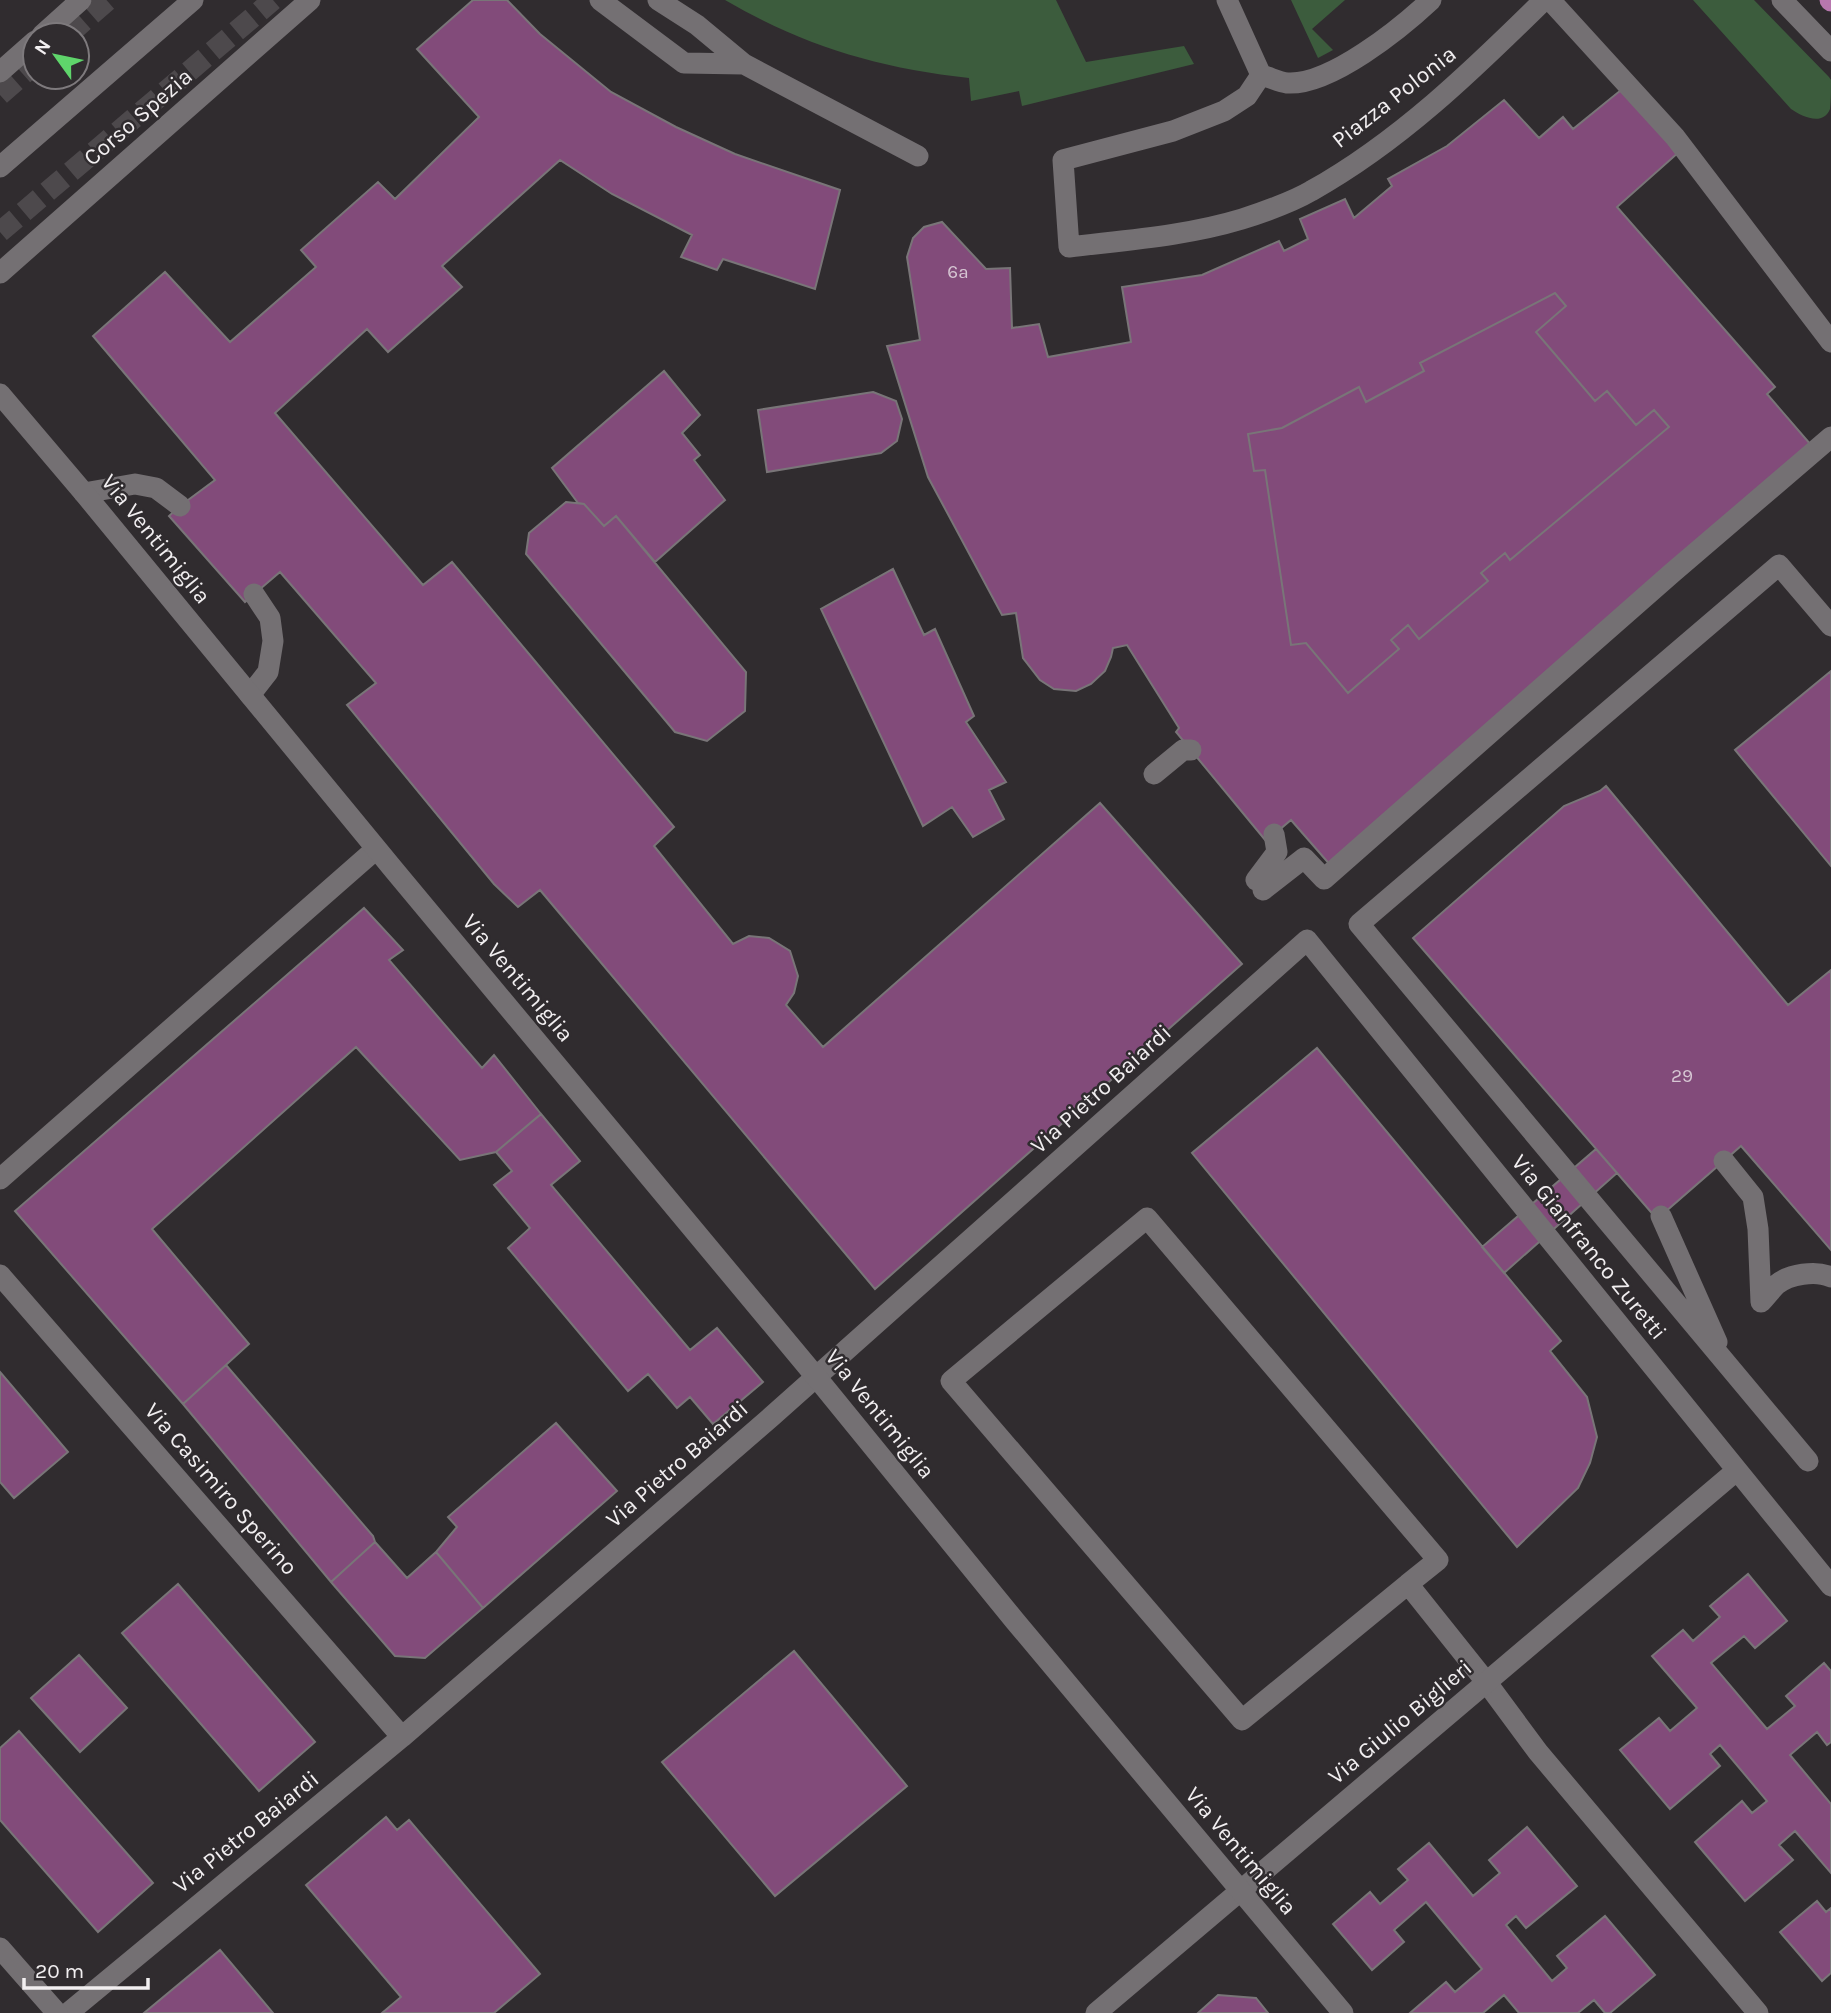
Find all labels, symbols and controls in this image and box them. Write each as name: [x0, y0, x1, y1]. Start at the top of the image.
north arrow: [21, 21, 91, 91]
text: N: [30, 36, 56, 59]
street label: Piazza Polonia: [1327, 40, 1461, 154]
street label: Corso Spezia: [78, 63, 198, 171]
house number: 6a: [947, 261, 969, 283]
street label: Via Ventimiglia: [96, 469, 216, 609]
street label: Via Ventimiglia: [457, 909, 579, 1047]
street label: Via Pietro Baiardi: [1025, 1019, 1177, 1159]
house number: 29: [1671, 1065, 1693, 1087]
street label: Via Gianfranco Zuretti: [1506, 1149, 1672, 1345]
street label: Via Ventimiglia: [820, 1344, 940, 1484]
street label: Via Pietro Baiardi: [600, 1395, 754, 1533]
street label: Via Casimiro Sperino: [139, 1397, 303, 1581]
street label: Via Giulio Biglieri: [1323, 1654, 1477, 1790]
street label: Via Pietro Baiardi: [168, 1765, 324, 1899]
street label: Via Ventimiglia: [1180, 1782, 1302, 1920]
scale bar: [24, 1946, 149, 1990]
text: 20 m: [35, 1959, 84, 1983]

